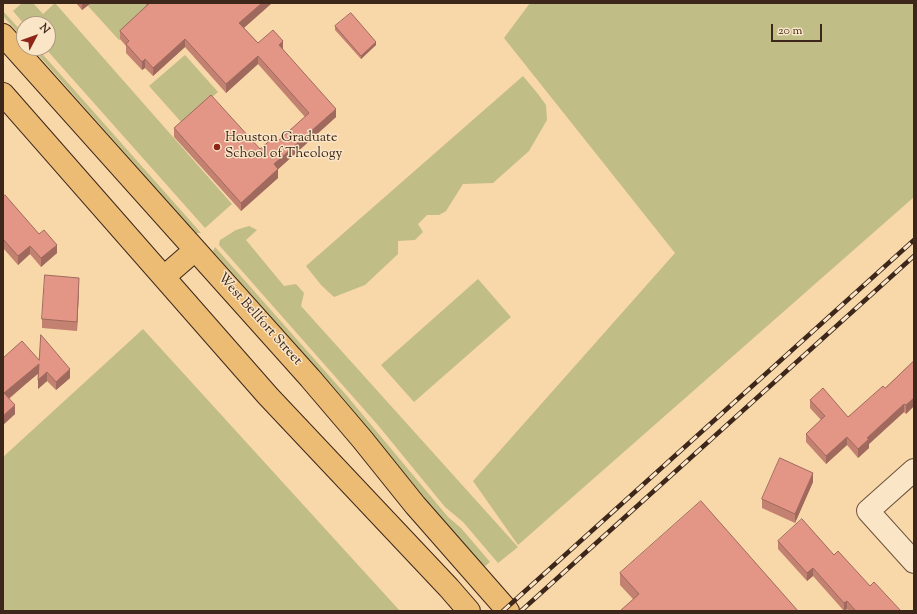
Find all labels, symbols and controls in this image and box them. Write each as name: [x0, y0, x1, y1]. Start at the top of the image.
north arrow: [16, 16, 56, 56]
scale bar: [773, 16, 824, 42]
text: N: [35, 20, 53, 37]
text: 20 m: [778, 22, 802, 40]
place label: Houston Graduate School of Theology: [225, 131, 343, 164]
marker: Houston Graduate School of Theology: [212, 142, 222, 152]
street label: West Bellfort Street: [213, 270, 305, 370]

